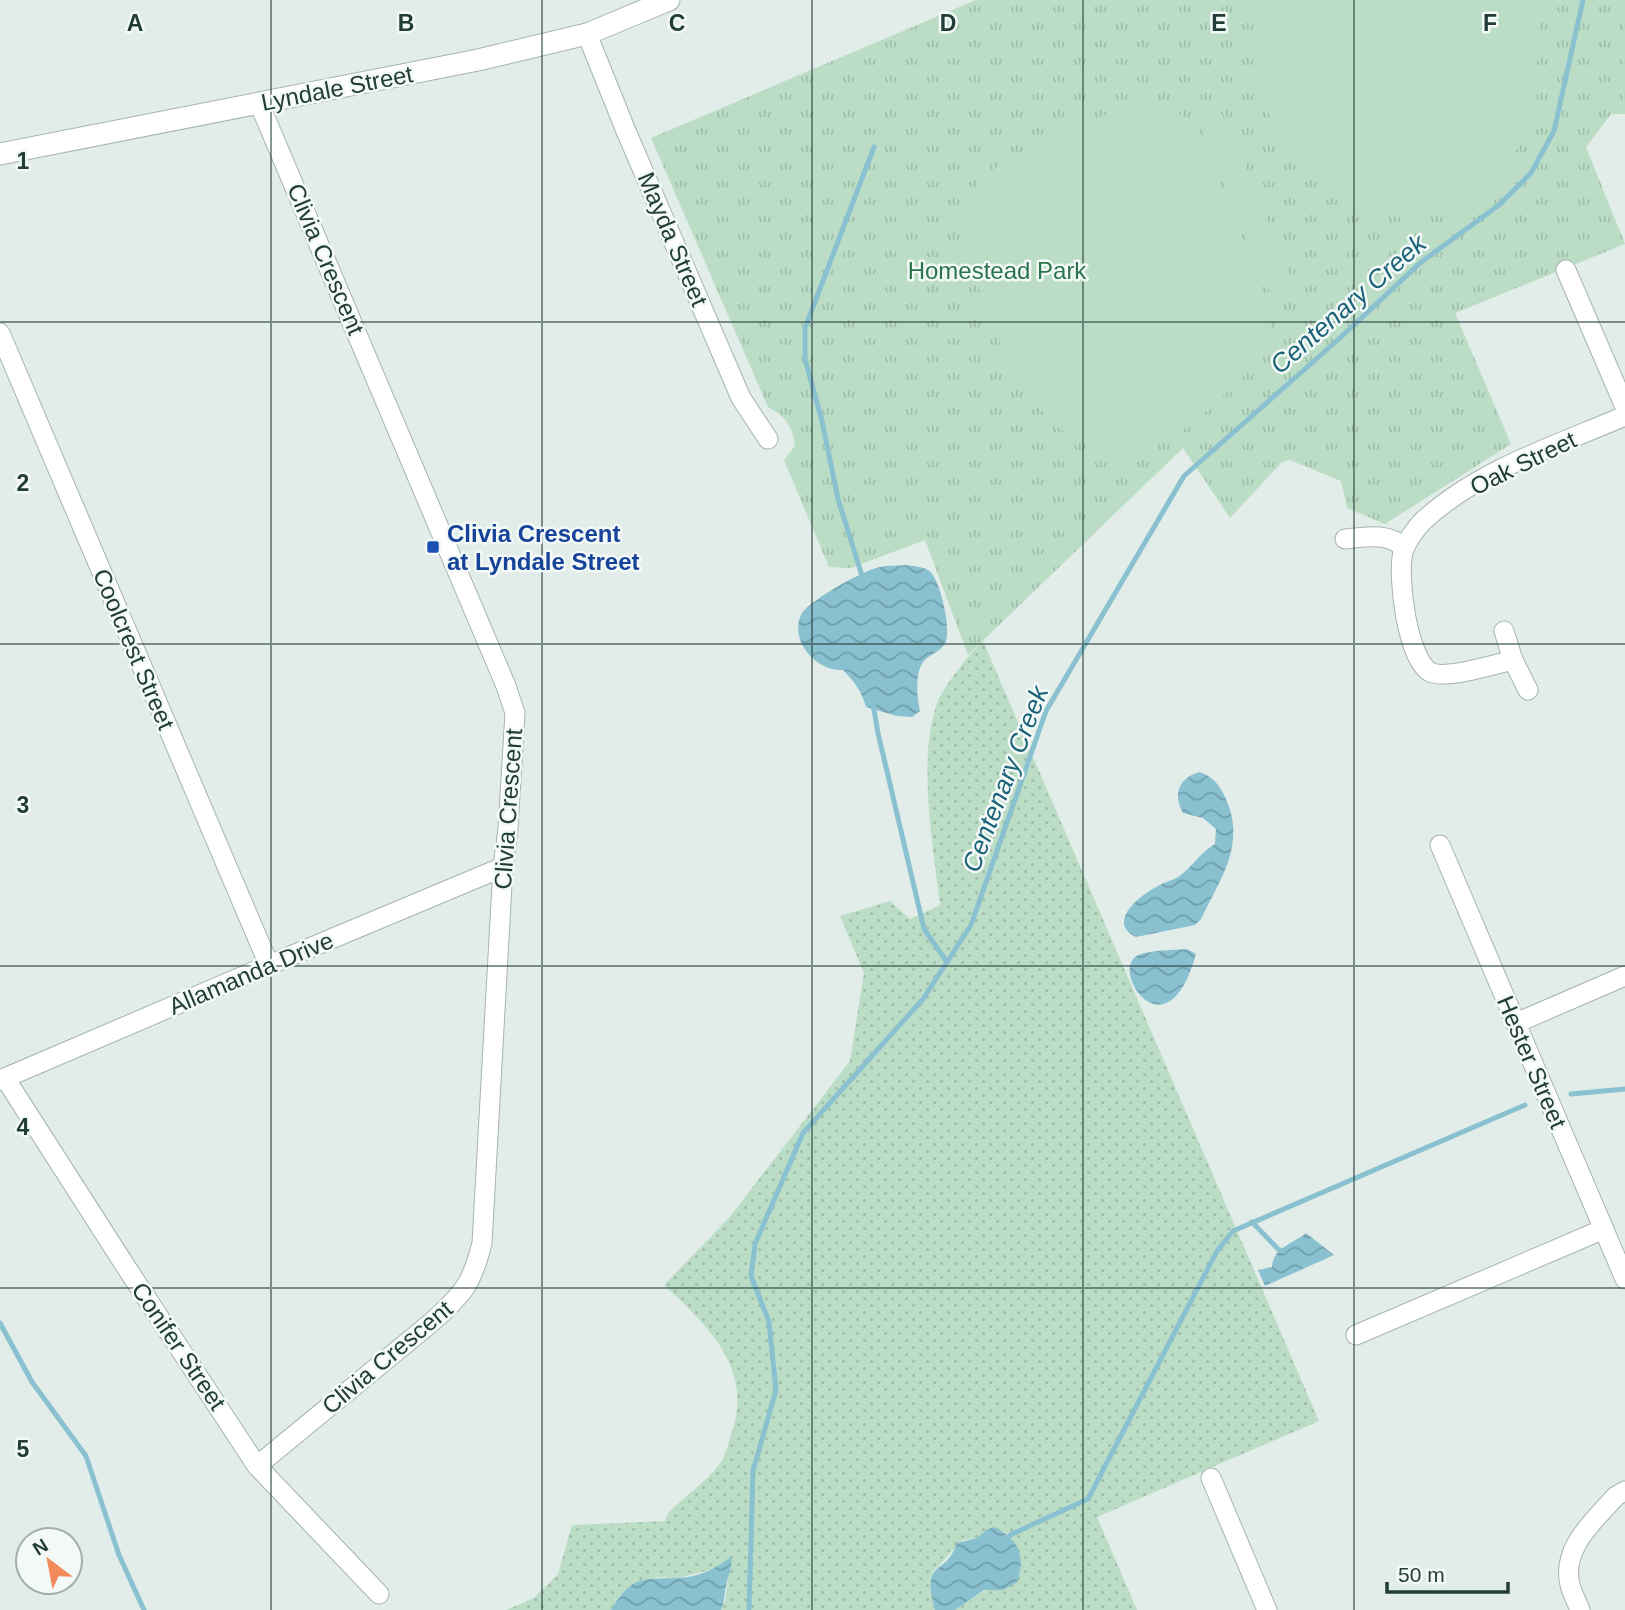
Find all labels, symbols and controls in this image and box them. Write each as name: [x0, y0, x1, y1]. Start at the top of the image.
text: A: [127, 10, 143, 36]
text: B: [398, 10, 414, 36]
text: C: [669, 10, 685, 36]
text: D: [940, 10, 956, 36]
text: E: [1211, 10, 1227, 36]
text: F: [1483, 10, 1497, 36]
street label: Lyndale Street: [259, 60, 415, 116]
text: 1: [17, 148, 30, 174]
street label: Mayda Street: [633, 168, 713, 310]
street label: Clivia Crescent: [282, 179, 370, 339]
water label: Centenary Creek: [1264, 227, 1434, 380]
park label: Homestead Park: [908, 257, 1087, 284]
street label: Oak Street: [1466, 426, 1581, 500]
text: 2: [17, 470, 29, 496]
place label: Clivia Crescent at Lyndale Street: [447, 520, 640, 575]
marker: Clivia Crescent at Lyndale Street: [425, 539, 441, 555]
street label: Coolcrest Street: [88, 565, 180, 734]
water label: Centenary Creek: [956, 680, 1055, 876]
street label: Clivia Crescent: [489, 727, 527, 890]
text: 3: [17, 792, 29, 818]
street label: Allamanda Drive: [165, 926, 337, 1020]
street label: Hester Street: [1492, 992, 1572, 1133]
text: 4: [17, 1114, 30, 1140]
street label: Conifer Street: [126, 1277, 232, 1415]
street label: Clivia Crescent: [317, 1295, 458, 1419]
text: 5: [17, 1436, 30, 1462]
north arrow: [14, 1526, 84, 1596]
text: N: [29, 1534, 52, 1560]
scale bar: [1387, 1550, 1508, 1594]
text: 50 m: [1398, 1563, 1445, 1586]

